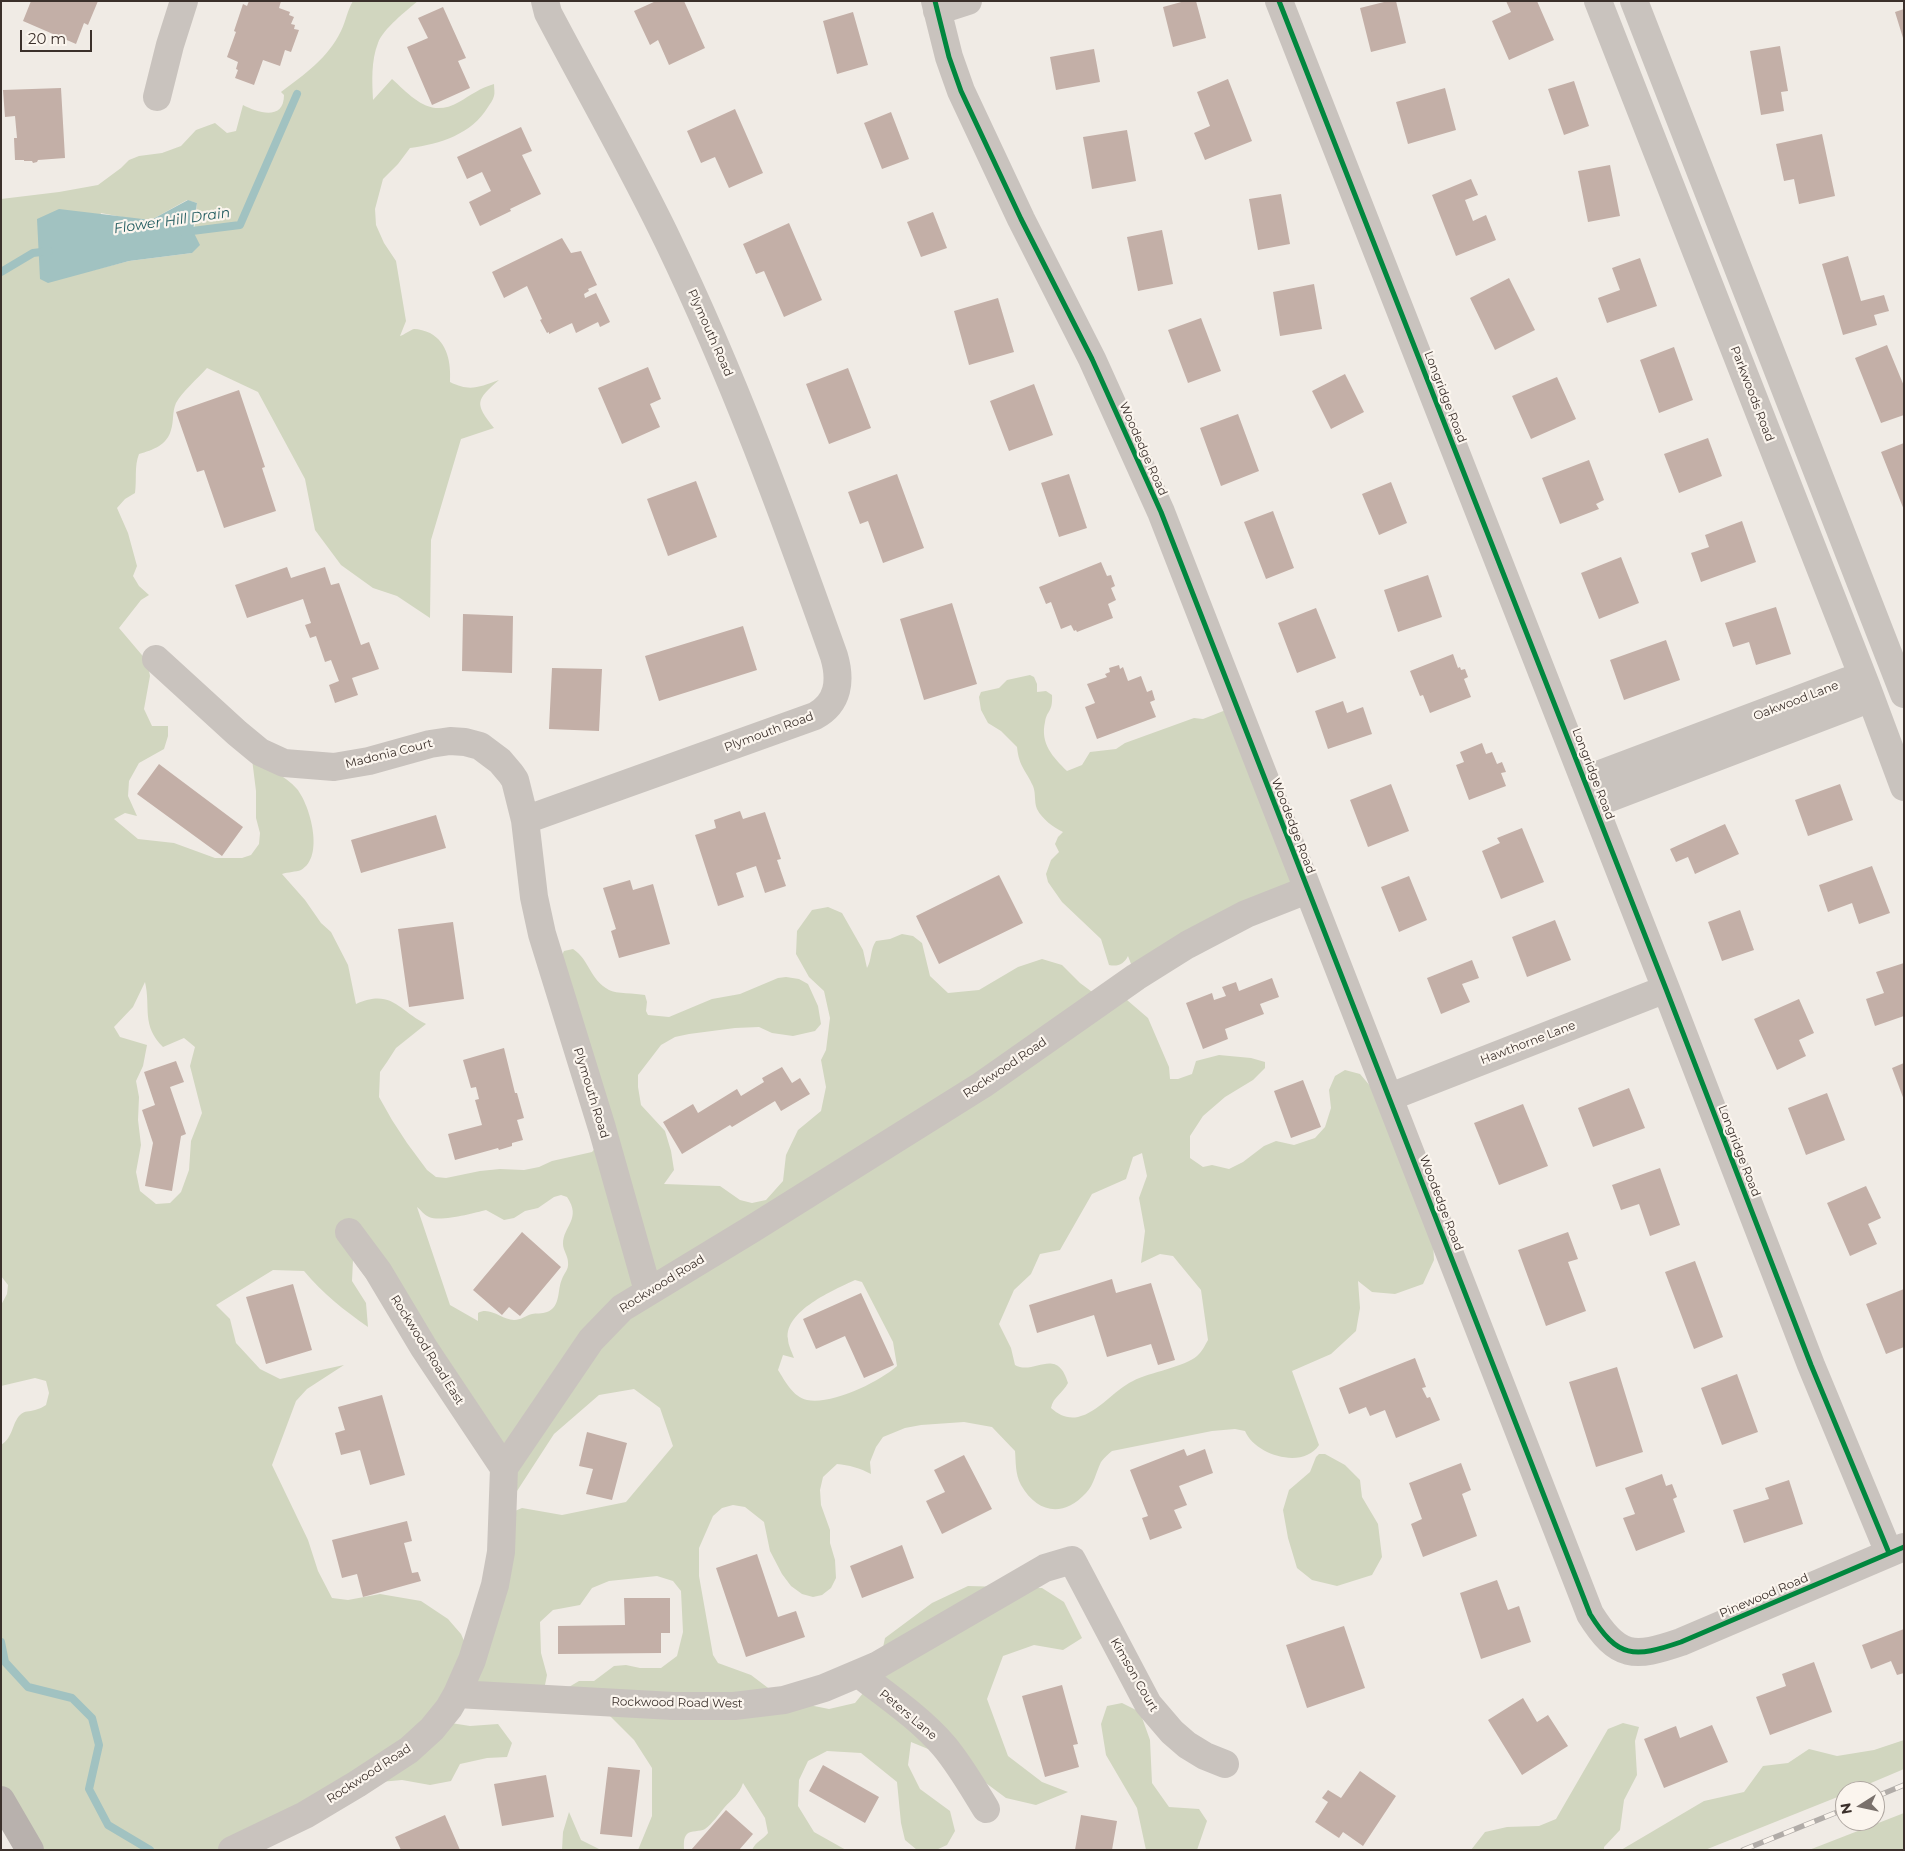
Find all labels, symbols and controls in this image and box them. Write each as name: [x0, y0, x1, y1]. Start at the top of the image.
scale bar: [22, 20, 95, 52]
text: 20 m: [28, 29, 66, 48]
water label: Flower Hill Drain: [113, 205, 231, 237]
street label: Plymouth Road: [684, 287, 736, 379]
street label: Parkwoods Road: [1727, 344, 1777, 444]
street label: Longridge Road: [1421, 349, 1469, 445]
street label: Woodedge Road: [1116, 400, 1170, 498]
street label: Oakwood Lane: [1751, 678, 1841, 724]
street label: Plymouth Road: [722, 709, 816, 755]
street label: Longridge Road: [1569, 726, 1617, 822]
street label: Madonia Court: [344, 736, 434, 772]
street label: Woodedge Road: [1268, 776, 1318, 876]
street label: Hawthorne Lane: [1478, 1018, 1578, 1068]
street label: Rockwood Road: [960, 1035, 1050, 1101]
street label: Plymouth Road: [570, 1046, 612, 1140]
street label: Longridge Road: [1715, 1103, 1763, 1199]
street label: Woodedge Road: [1416, 1153, 1466, 1253]
street label: Rockwood Road: [617, 1252, 707, 1316]
street label: Rockwood Road East: [387, 1292, 467, 1408]
street label: Pinewood Road: [1717, 1571, 1811, 1621]
street label: Kimson Court: [1107, 1636, 1161, 1714]
street label: Peters Lane: [876, 1687, 940, 1743]
street label: Rockwood Road West: [611, 1695, 743, 1711]
street label: Rockwood Road: [324, 1741, 414, 1807]
north arrow: [1835, 1781, 1885, 1831]
text: N: [1836, 1801, 1856, 1816]

